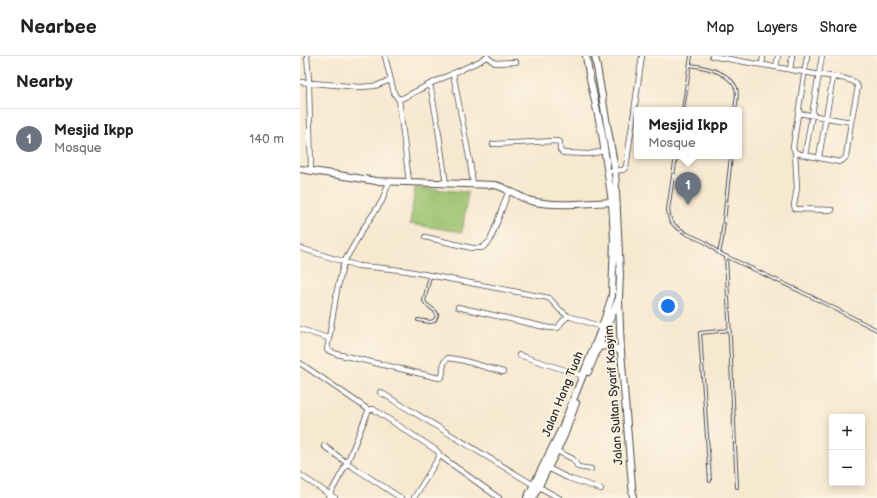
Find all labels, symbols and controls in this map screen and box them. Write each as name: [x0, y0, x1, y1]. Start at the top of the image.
text: Nearbee: [20, 16, 97, 39]
text: Map: [706, 19, 734, 36]
text: Layers: [756, 19, 798, 36]
text: Share: [820, 19, 857, 36]
text: Nearby: [16, 72, 73, 92]
popup: [634, 107, 742, 159]
text: Mesjid Ikpp: [648, 116, 728, 135]
text: Mesjid Ikpp: [54, 121, 134, 140]
text: 1: [26, 131, 32, 147]
text: 140 m: [249, 131, 284, 147]
text: Mosque: [648, 135, 696, 151]
text: Mosque: [54, 140, 102, 156]
pin: 1: [675, 172, 701, 205]
your location: [658, 296, 678, 316]
street label: Jalan Sultan Syarif Kasyim: [602, 324, 626, 466]
street label: Jalan Hang Tuah: [539, 349, 587, 439]
map controls: [829, 414, 865, 486]
button: +: [829, 414, 865, 450]
button: −: [829, 450, 865, 486]

